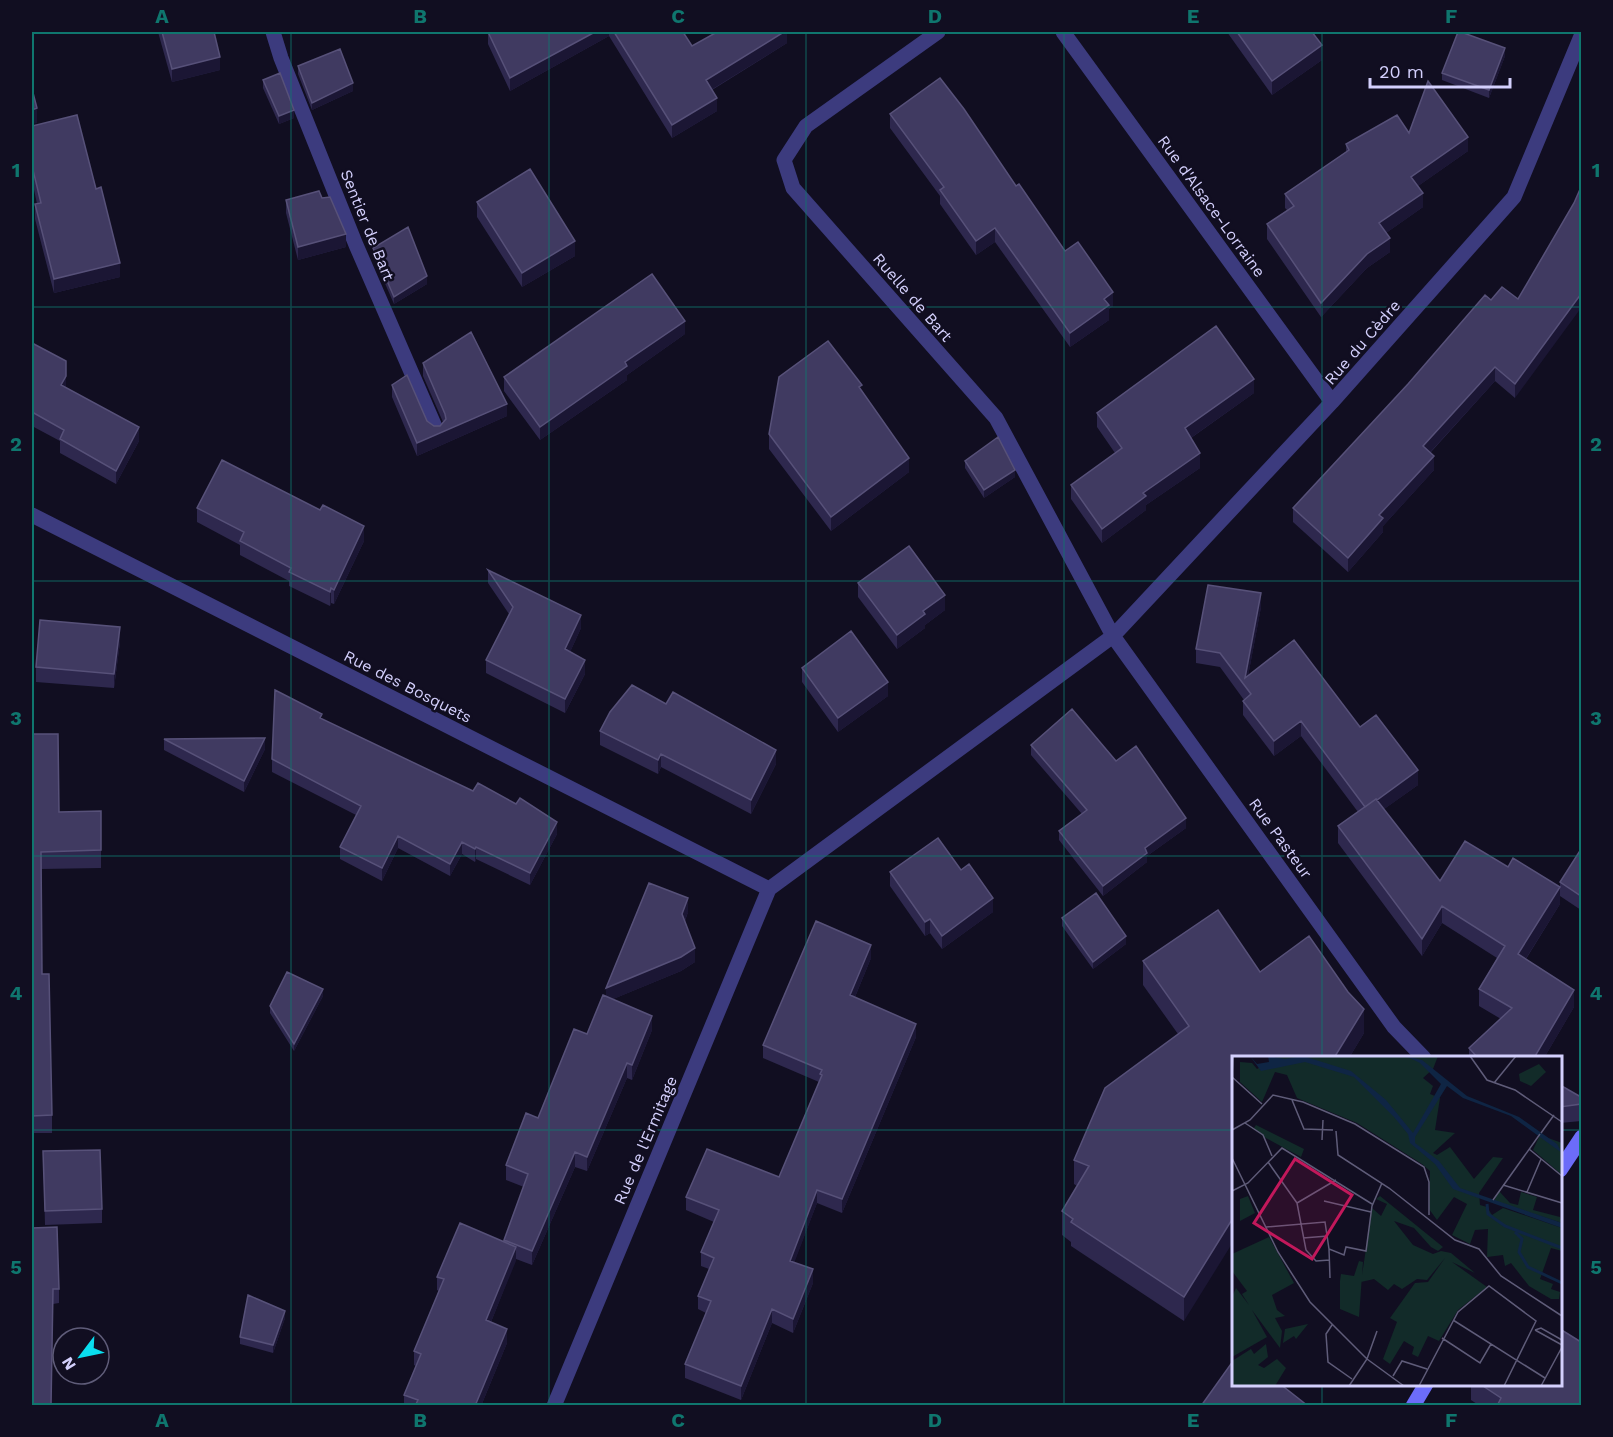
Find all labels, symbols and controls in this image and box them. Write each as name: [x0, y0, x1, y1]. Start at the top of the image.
text: A: [155, 4, 169, 28]
text: B: [413, 4, 427, 28]
text: C: [671, 4, 685, 28]
text: D: [928, 4, 942, 28]
text: E: [1187, 4, 1199, 28]
text: F: [1445, 4, 1457, 28]
scale bar: [1370, 51, 1510, 89]
text: 20 m: [1379, 61, 1424, 82]
street label: Rue d'Alsace-Lorraine: [1154, 132, 1269, 281]
text: 1: [12, 158, 20, 182]
text: 1: [1592, 158, 1600, 182]
street label: Sentier de Bart: [337, 167, 399, 284]
street label: Ruelle de Bart: [869, 249, 956, 346]
street label: Rue du Cèdre: [1320, 296, 1404, 389]
text: 2: [10, 432, 22, 456]
text: 2: [1590, 432, 1602, 456]
street label: Rue des Bosquets: [341, 646, 475, 727]
text: 3: [10, 706, 22, 730]
text: 3: [1590, 706, 1602, 730]
street label: Rue Pasteur: [1245, 794, 1316, 883]
text: 4: [10, 981, 23, 1005]
text: 4: [1590, 981, 1603, 1005]
inset map: [1232, 1056, 1562, 1386]
street label: Rue de l'Ermitage: [610, 1073, 681, 1207]
text: 5: [10, 1255, 22, 1279]
text: 5: [1590, 1255, 1602, 1279]
north arrow: [51, 1326, 111, 1386]
text: N: [58, 1354, 80, 1374]
text: A: [155, 1408, 169, 1432]
text: B: [413, 1408, 427, 1432]
text: C: [671, 1408, 685, 1432]
text: D: [928, 1408, 942, 1432]
text: E: [1187, 1408, 1199, 1432]
text: F: [1445, 1408, 1457, 1432]

